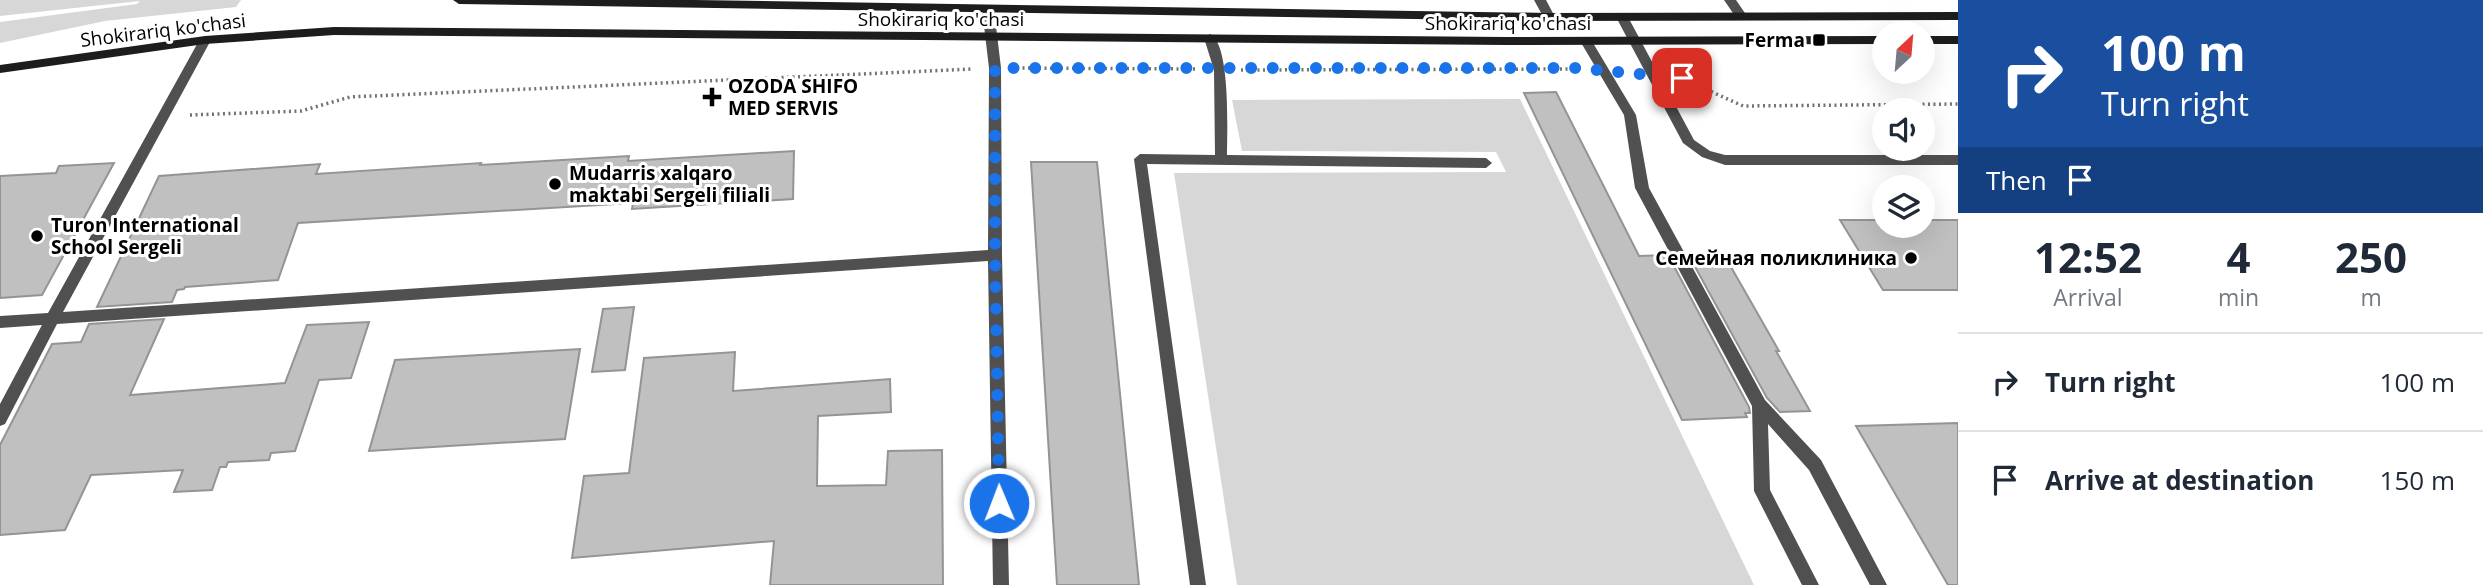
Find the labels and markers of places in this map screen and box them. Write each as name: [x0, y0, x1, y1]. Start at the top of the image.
place label: Ferma: [1745, 27, 1805, 53]
marker: Ferma: [1811, 32, 1827, 48]
pin: [1652, 48, 1712, 108]
place label: OZODA SHIFO MED SERVIS: [728, 73, 858, 121]
marker: OZODA SHIFO MED SERVIS: [702, 87, 722, 107]
place label: Mudarris xalqaro maktabi Sergeli filiali: [569, 160, 770, 208]
marker: Mudarris xalqaro maktabi Sergeli filiali: [547, 176, 563, 192]
place label: Turon International School Sergeli: [51, 212, 239, 260]
marker: Turon International School Sergeli: [29, 228, 45, 244]
place label: Семейная поликлиника: [1655, 245, 1897, 271]
marker: Семейная поликлиника: [1903, 250, 1919, 266]

